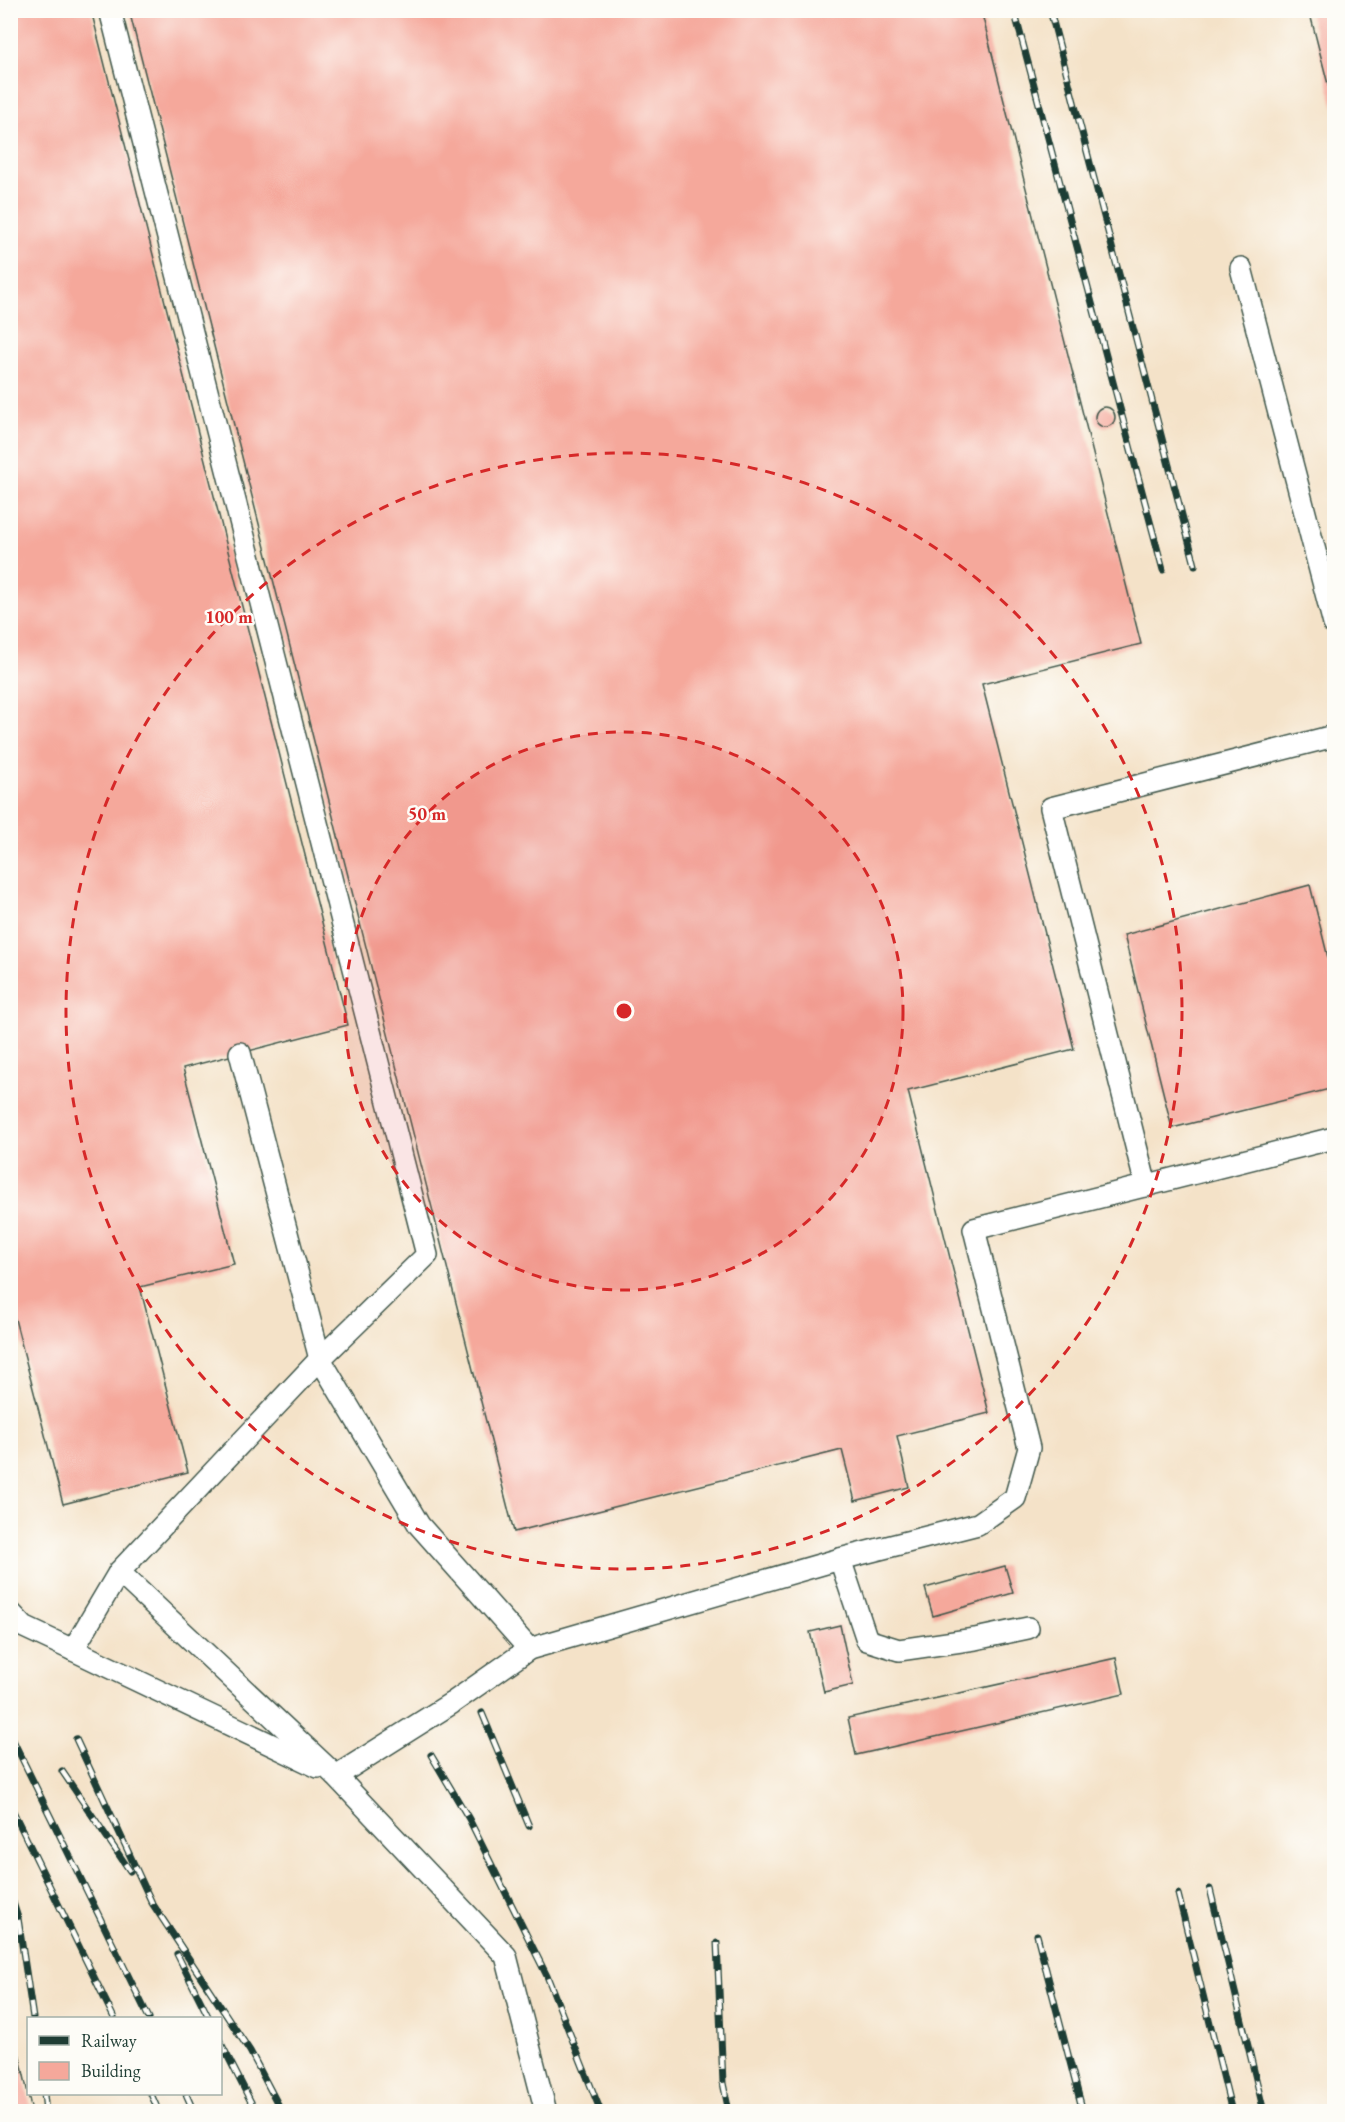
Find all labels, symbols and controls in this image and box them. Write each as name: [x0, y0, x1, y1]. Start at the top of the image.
text: 100 m: [205, 605, 253, 628]
text: 50 m: [408, 802, 446, 825]
centre of rings: [614, 1001, 634, 1021]
legend: [27, 2017, 222, 2095]
text: Railway: [81, 2029, 137, 2052]
text: Building: [81, 2059, 141, 2082]

